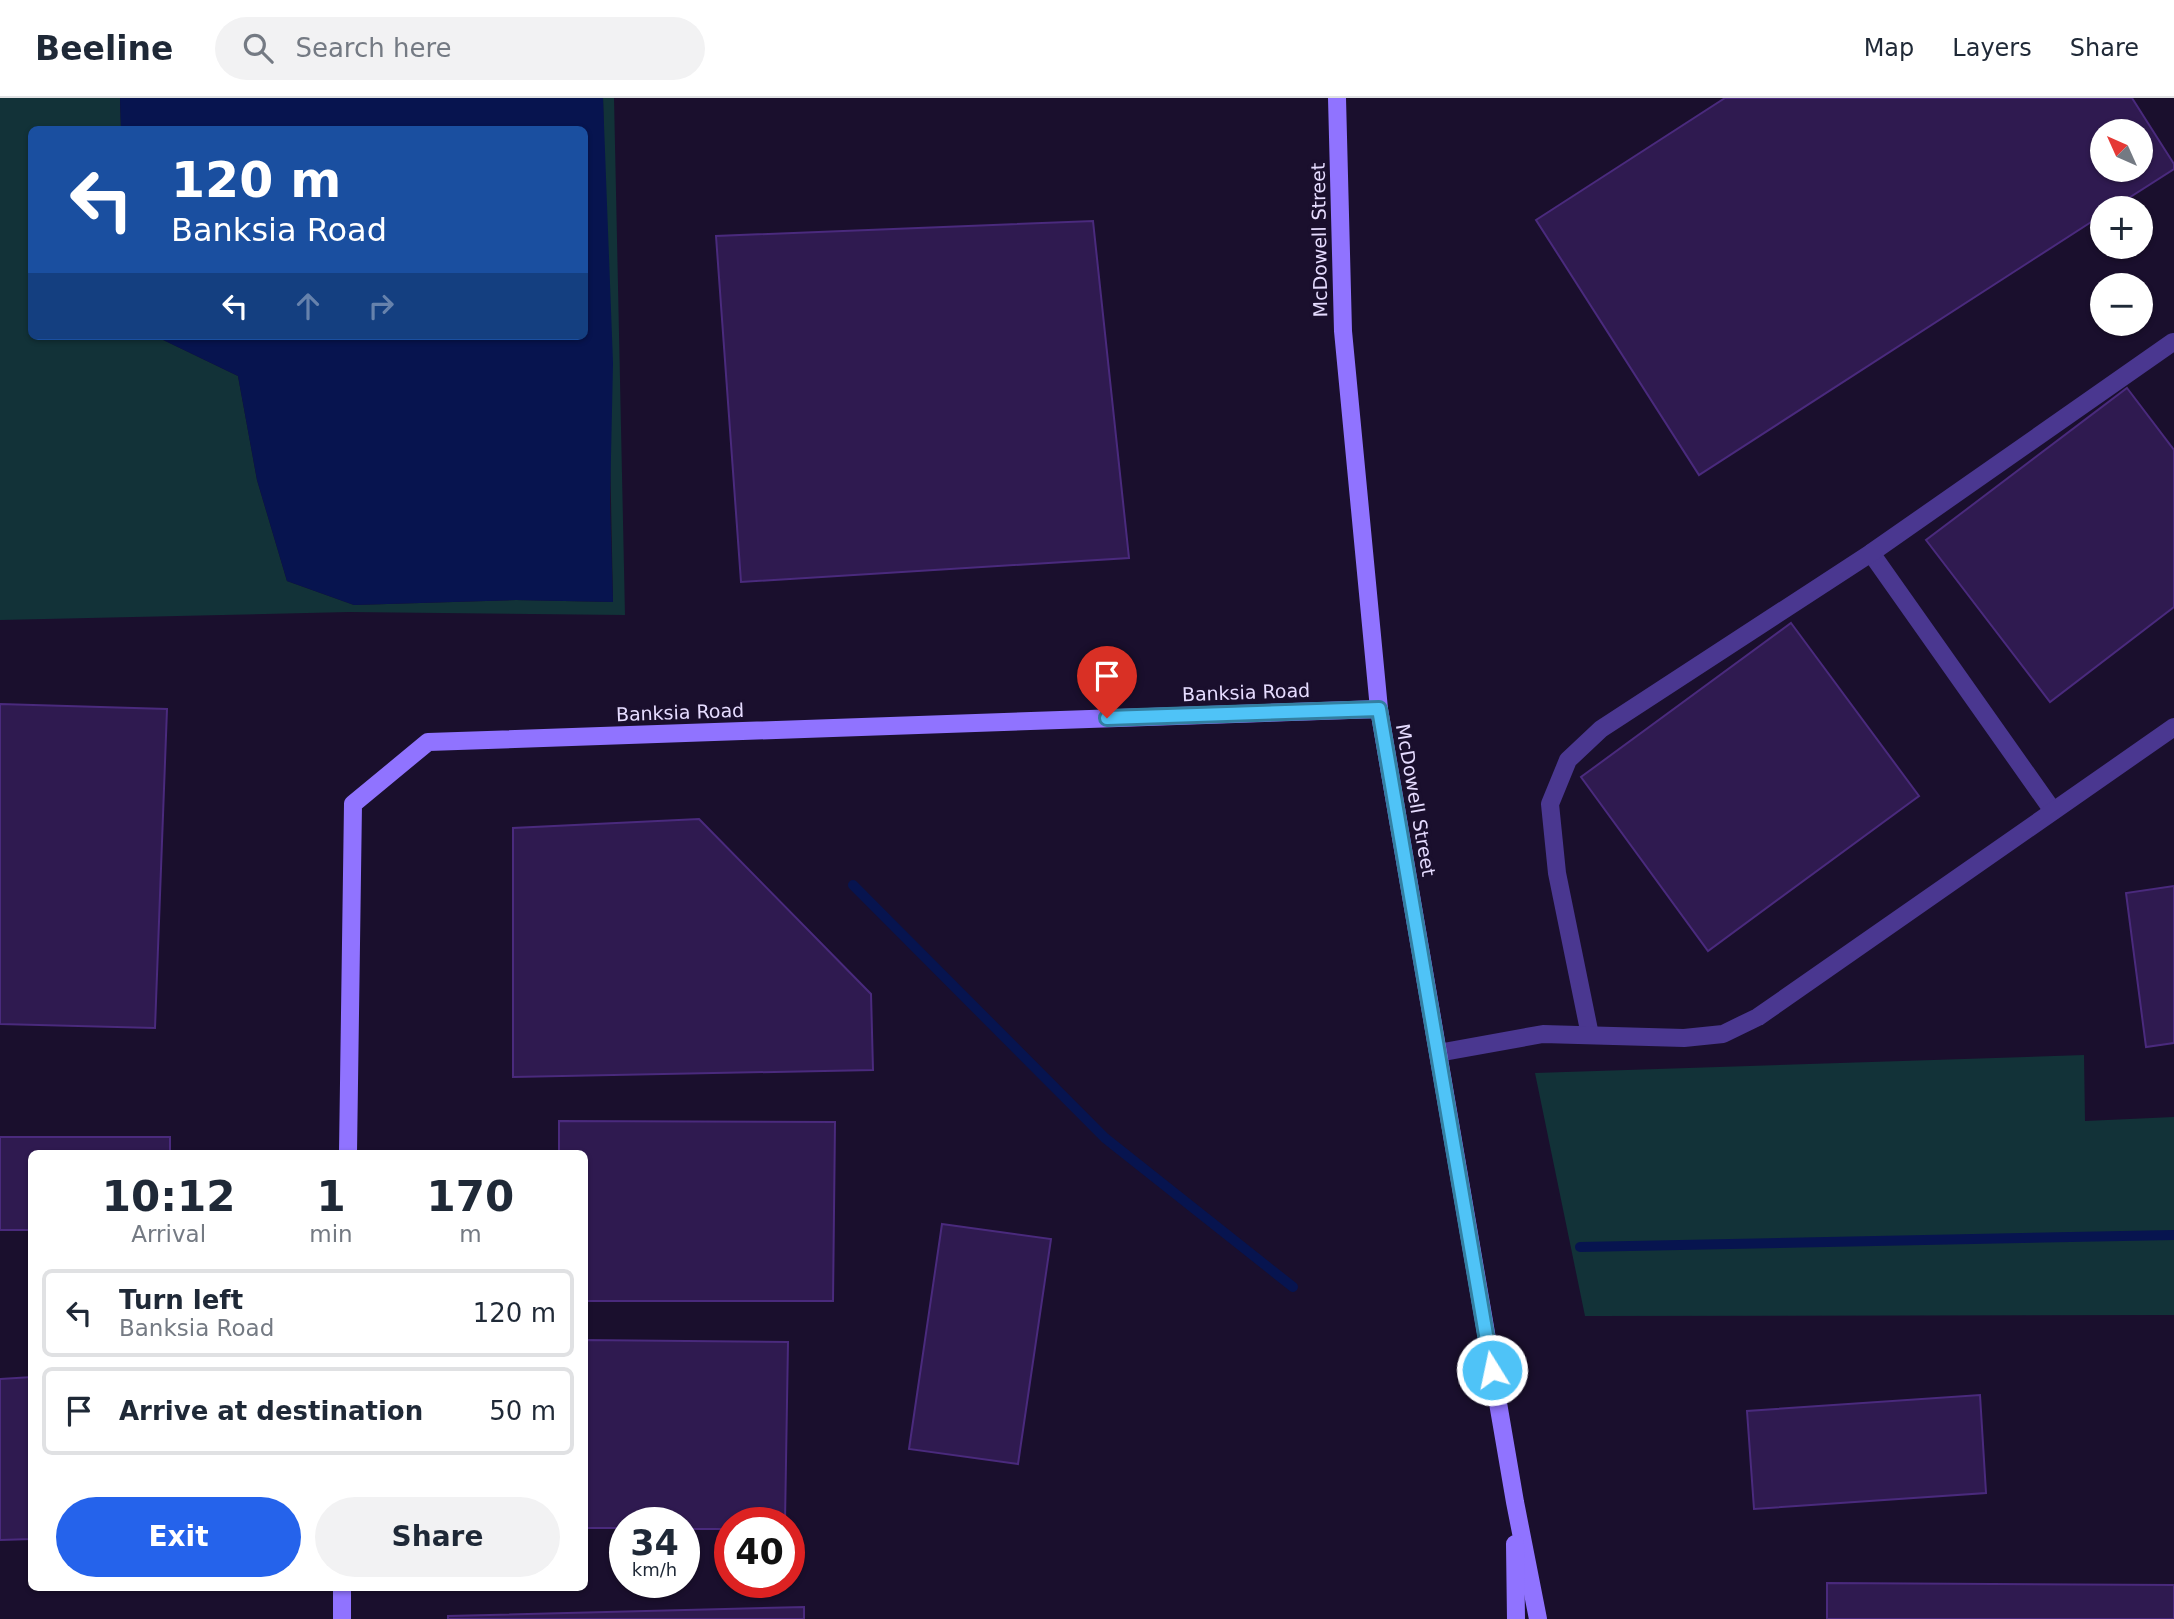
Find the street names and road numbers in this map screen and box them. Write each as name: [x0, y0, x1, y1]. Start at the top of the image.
street label: McDowell Street: [1307, 162, 1331, 318]
street label: Banksia Road: [1182, 679, 1310, 705]
street label: Banksia Road: [616, 699, 744, 725]
street label: McDowell Street: [1392, 722, 1440, 878]

